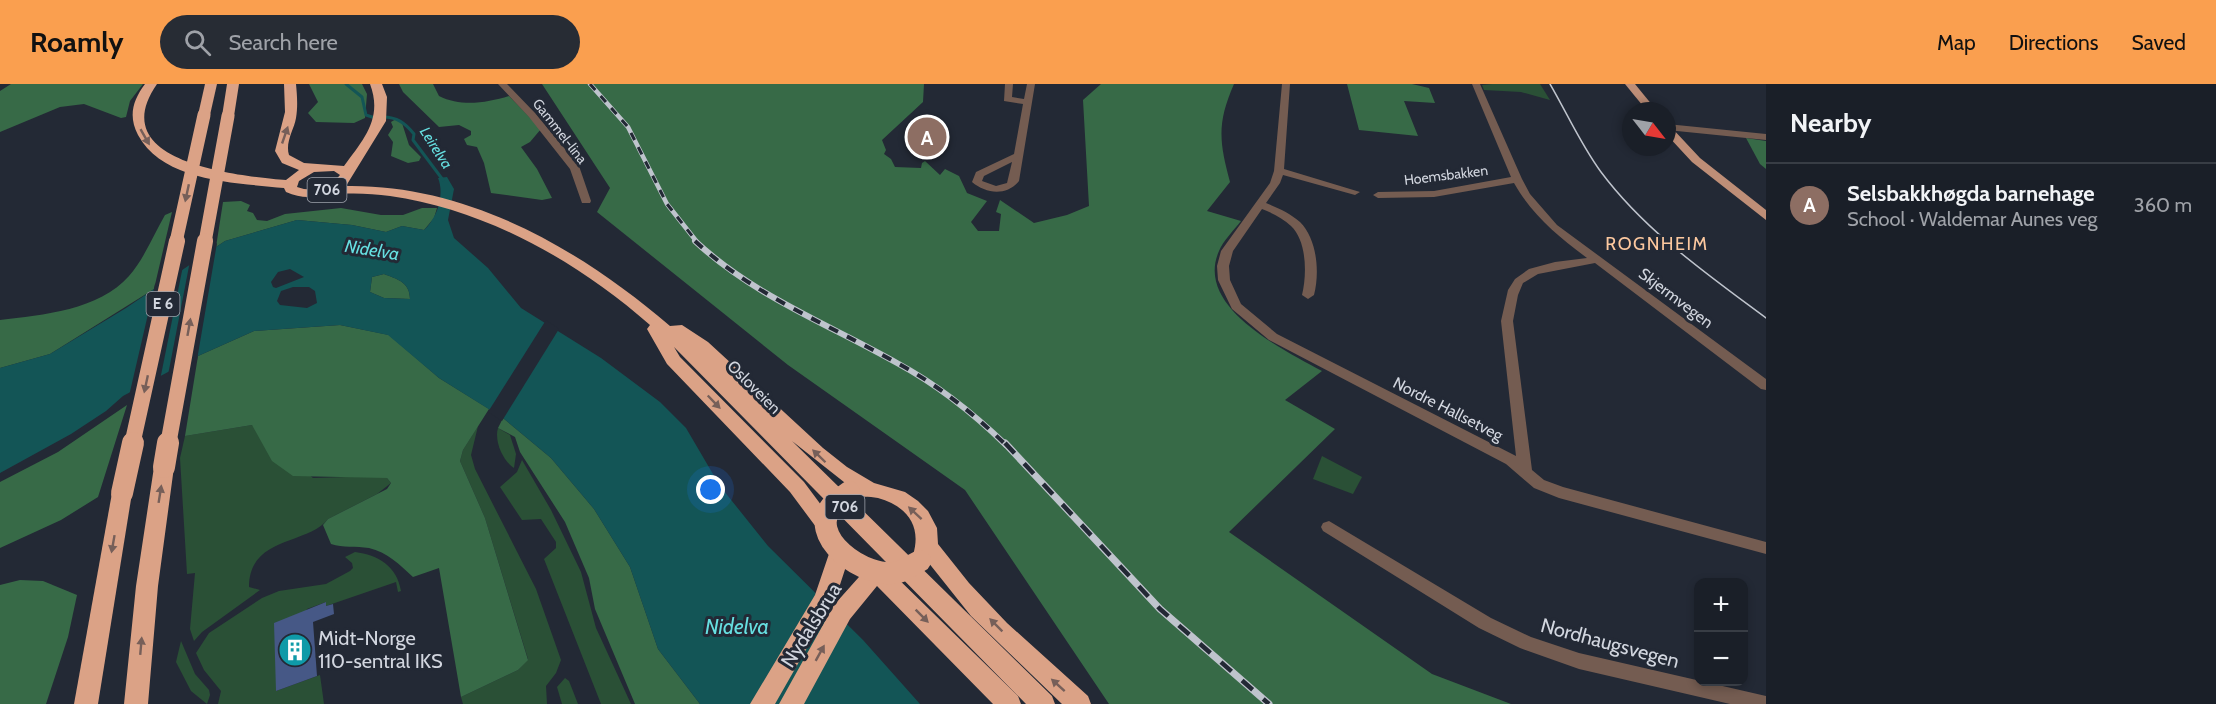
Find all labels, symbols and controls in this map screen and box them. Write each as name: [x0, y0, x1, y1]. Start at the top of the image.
search box: [160, 15, 580, 69]
text: Roamly: [30, 25, 124, 59]
icon: search: [181, 26, 214, 59]
text: Search here: [229, 29, 338, 56]
text: Map: [1937, 30, 1976, 55]
text: Directions: [2009, 30, 2098, 55]
text: Saved: [2131, 30, 2186, 55]
street label: Gammel-lina: [529, 95, 591, 167]
north arrow: [1622, 102, 1676, 156]
text: Nearby: [1790, 107, 1871, 139]
pin: A: [908, 115, 946, 160]
water label: Leirelva: [416, 124, 456, 172]
one-way arrow: [280, 126, 290, 144]
one-way arrow: [140, 129, 151, 145]
street label: Hoemsbakken: [1403, 161, 1489, 189]
road number: 706: [308, 178, 346, 202]
text: Selsbakkhøgda barnehage: [1847, 180, 2095, 207]
one-way arrow: [182, 184, 191, 203]
text: A: [1803, 193, 1816, 217]
text: 360 m: [2134, 193, 2192, 217]
text: School · Waldemar Aunes veg: [1847, 207, 2097, 231]
district label: ROGNHEIM: [1605, 233, 1709, 255]
water label: Nidelva: [343, 235, 401, 265]
street label: Skjermvegen: [1635, 264, 1717, 332]
road number: E 6: [146, 292, 180, 316]
one-way arrow: [185, 317, 194, 336]
street label: Osloveien: [723, 356, 785, 418]
street label: Nordre Hallsetveg: [1390, 373, 1507, 445]
one-way arrow: [141, 374, 150, 393]
one-way arrow: [707, 394, 721, 408]
one-way arrow: [813, 449, 827, 463]
your location: [696, 475, 725, 504]
one-way arrow: [155, 484, 164, 503]
road number: 706: [826, 495, 864, 519]
one-way arrow: [908, 506, 923, 520]
one-way arrow: [108, 534, 117, 553]
street label: Nydalsbrua: [776, 578, 847, 672]
map controls: [1694, 578, 1748, 686]
button: +: [1694, 578, 1748, 632]
one-way arrow: [914, 609, 928, 623]
street label: Nordhaugsvegen: [1538, 613, 1682, 673]
water label: Nidelva: [705, 614, 769, 639]
one-way arrow: [990, 618, 1004, 632]
place label: Midt-Norge 110-sentral IKS: [318, 626, 443, 673]
building icon: Midt-Norge 110-sentral IKS: [277, 632, 313, 668]
button: −: [1694, 632, 1748, 686]
one-way arrow: [136, 636, 146, 655]
one-way arrow: [815, 644, 825, 661]
one-way arrow: [1051, 678, 1066, 692]

